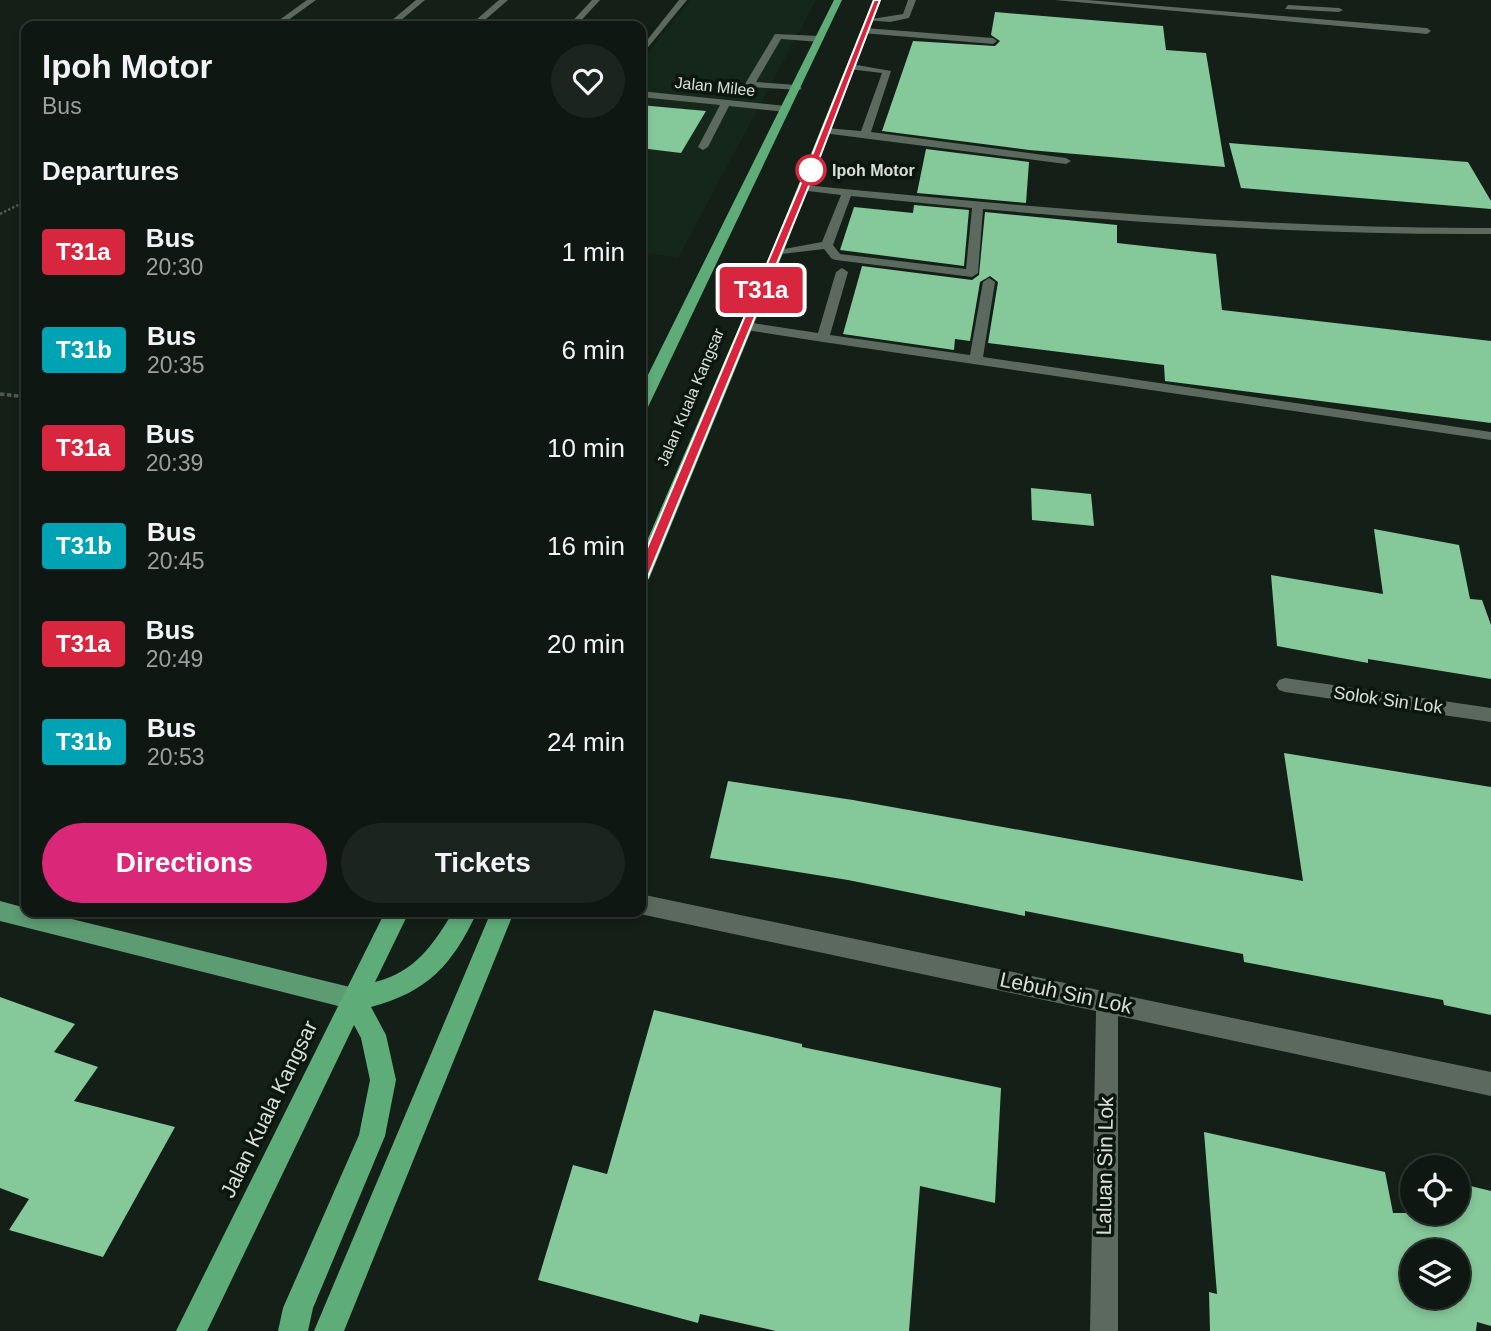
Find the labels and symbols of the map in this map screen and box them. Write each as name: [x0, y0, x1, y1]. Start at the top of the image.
street label: Jalan Milee: [674, 74, 756, 99]
marker: Ipoh Motor: [796, 155, 826, 185]
place label: Ipoh Motor: [832, 162, 915, 179]
line badge: T31a: [712, 267, 810, 313]
street label: Jalan Kuala Kangsar: [654, 325, 727, 468]
street label: Solok Sin Lok: [1332, 682, 1445, 718]
street label: Lebuh Sin Lok: [998, 967, 1135, 1018]
street label: Jalan Kuala Kangsar: [216, 1017, 321, 1201]
street label: Laluan Sin Lok: [1092, 1096, 1117, 1236]

